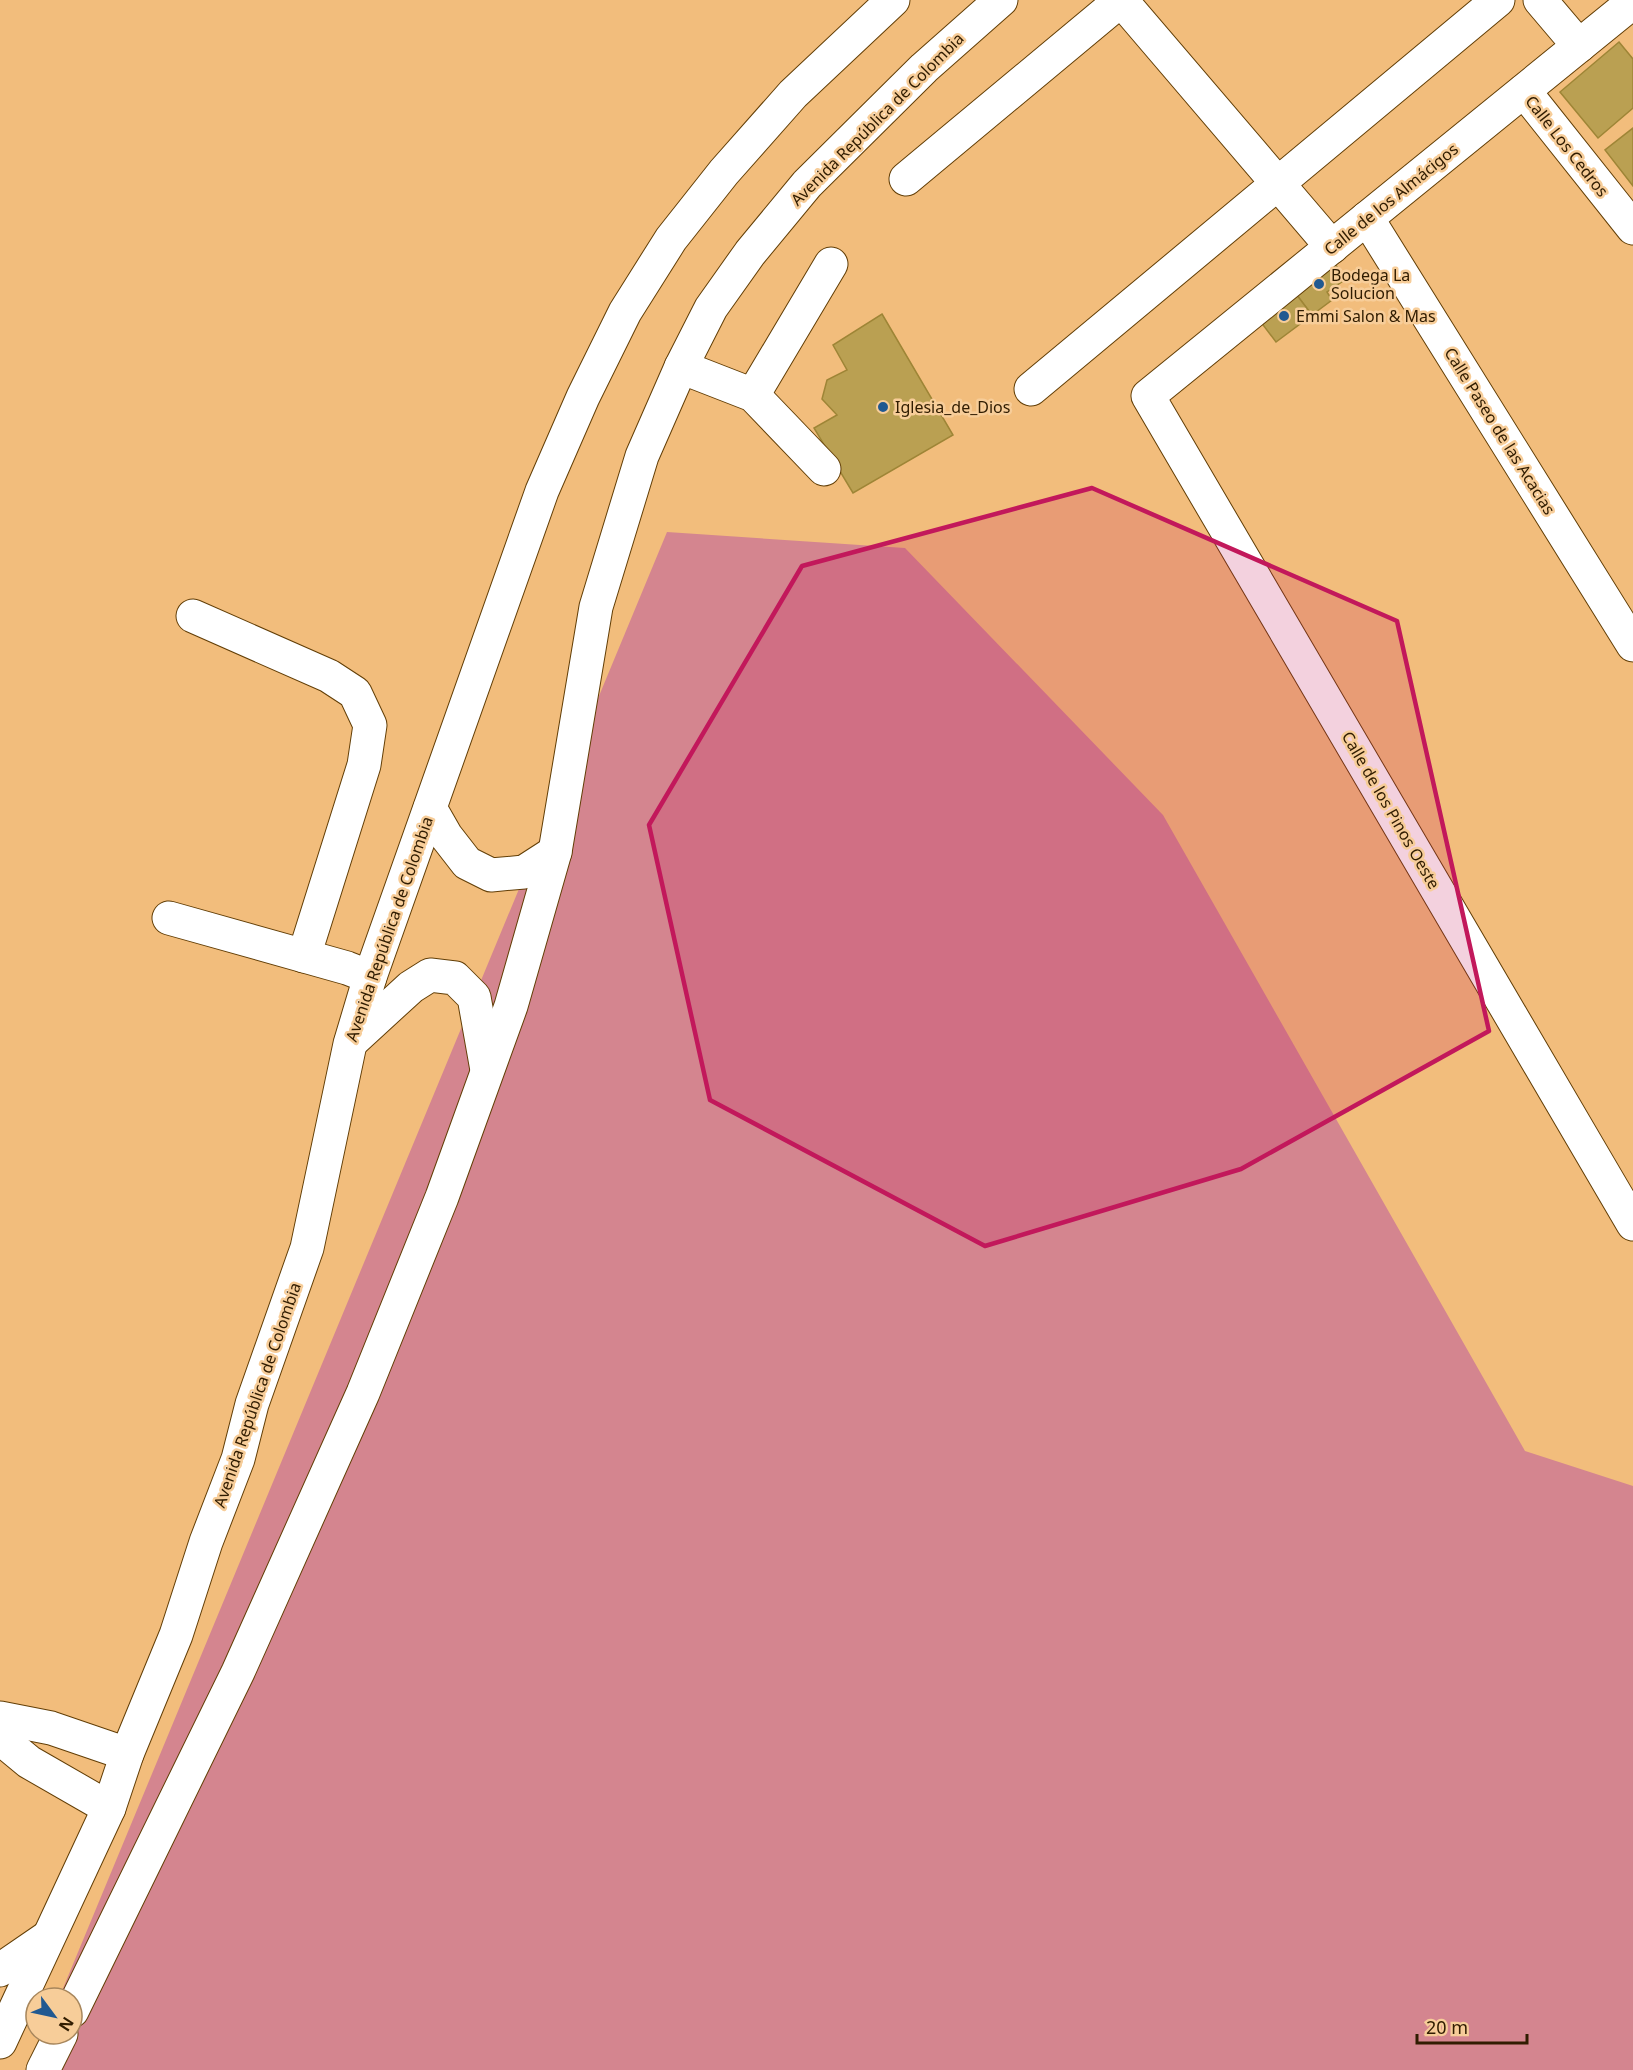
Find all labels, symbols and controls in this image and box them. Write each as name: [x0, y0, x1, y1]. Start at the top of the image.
street label: Avenida República de Colombia: [786, 28, 968, 210]
street label: Calle Los Cedros: [1520, 91, 1614, 201]
street label: Calle de los Almácigos: [1319, 138, 1463, 260]
place label: Bodega La Solucion: [1331, 264, 1410, 304]
marker: Bodega La Solucion: [1312, 277, 1326, 291]
place label: Emmi Salon & Mas: [1296, 305, 1436, 327]
marker: Emmi Salon & Mas: [1277, 309, 1291, 323]
street label: Calle Paseo de las Acacias: [1440, 343, 1560, 519]
place label: Iglesia_de_Dios: [895, 396, 1010, 418]
marker: Iglesia_de_Dios: [876, 400, 890, 414]
street label: Calle de los Pinos Oeste: [1337, 727, 1445, 893]
street label: Avenida República de Colombia: [340, 814, 438, 1044]
street label: Avenida República de Colombia: [208, 1280, 306, 1510]
north arrow: [24, 1986, 84, 2046]
scale bar: [1417, 2007, 1526, 2045]
text: N: [54, 2013, 79, 2036]
text: 20 m: [1426, 2015, 1468, 2039]

